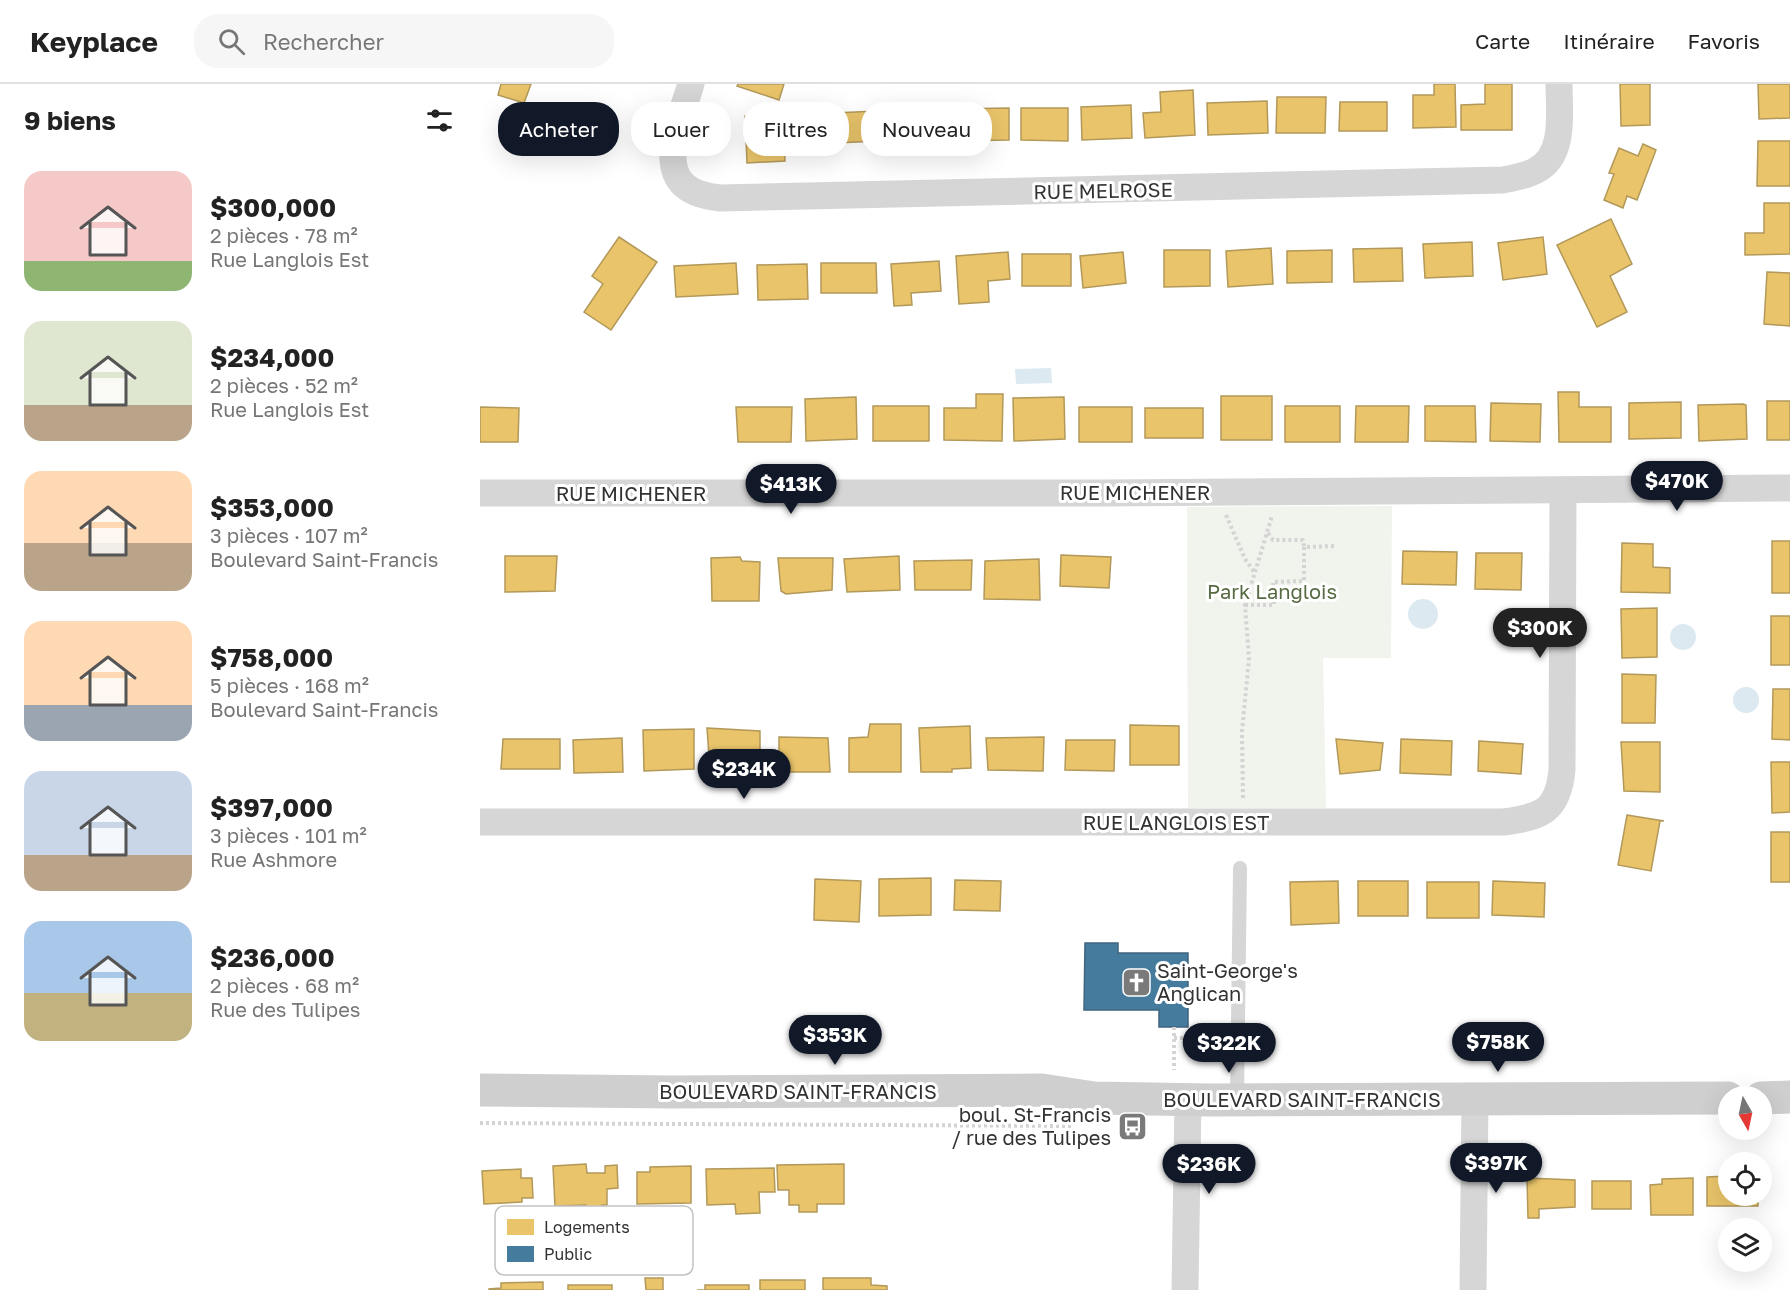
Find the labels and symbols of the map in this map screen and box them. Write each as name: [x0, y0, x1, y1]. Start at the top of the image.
street label: RUE MELROSE: [1033, 177, 1173, 203]
pin: $470K: [1635, 461, 1719, 512]
pin: $413K: [749, 464, 833, 515]
street label: RUE MICHENER: [1060, 480, 1210, 504]
street label: RUE MICHENER: [556, 481, 706, 505]
park label: Park Langlois: [1207, 579, 1337, 603]
pin: $300K: [1498, 608, 1582, 659]
pin: $234K: [702, 749, 786, 800]
street label: RUE LANGLOIS EST: [1083, 810, 1269, 834]
place label: Saint-George's Anglican: [1157, 958, 1298, 1005]
church icon: Saint-George's Anglican: [1120, 966, 1152, 998]
pin: $353K: [793, 1015, 877, 1066]
pin: $758K: [1456, 1022, 1540, 1073]
pin: $322K: [1187, 1023, 1271, 1074]
street label: BOULEVARD SAINT-FRANCIS: [659, 1079, 937, 1103]
north arrow: [1718, 1086, 1772, 1140]
street label: BOULEVARD SAINT-FRANCIS: [1163, 1087, 1441, 1111]
place label: boul. St-Francis / rue des Tulipes: [951, 1102, 1111, 1149]
bus stop icon: boul. St-Francis / rue des Tulipes: [1116, 1110, 1148, 1142]
pin: $397K: [1454, 1143, 1538, 1194]
pin: $236K: [1167, 1144, 1251, 1195]
legend: [495, 1206, 693, 1275]
text: Logements: [544, 1217, 630, 1237]
text: Public: [544, 1244, 592, 1264]

